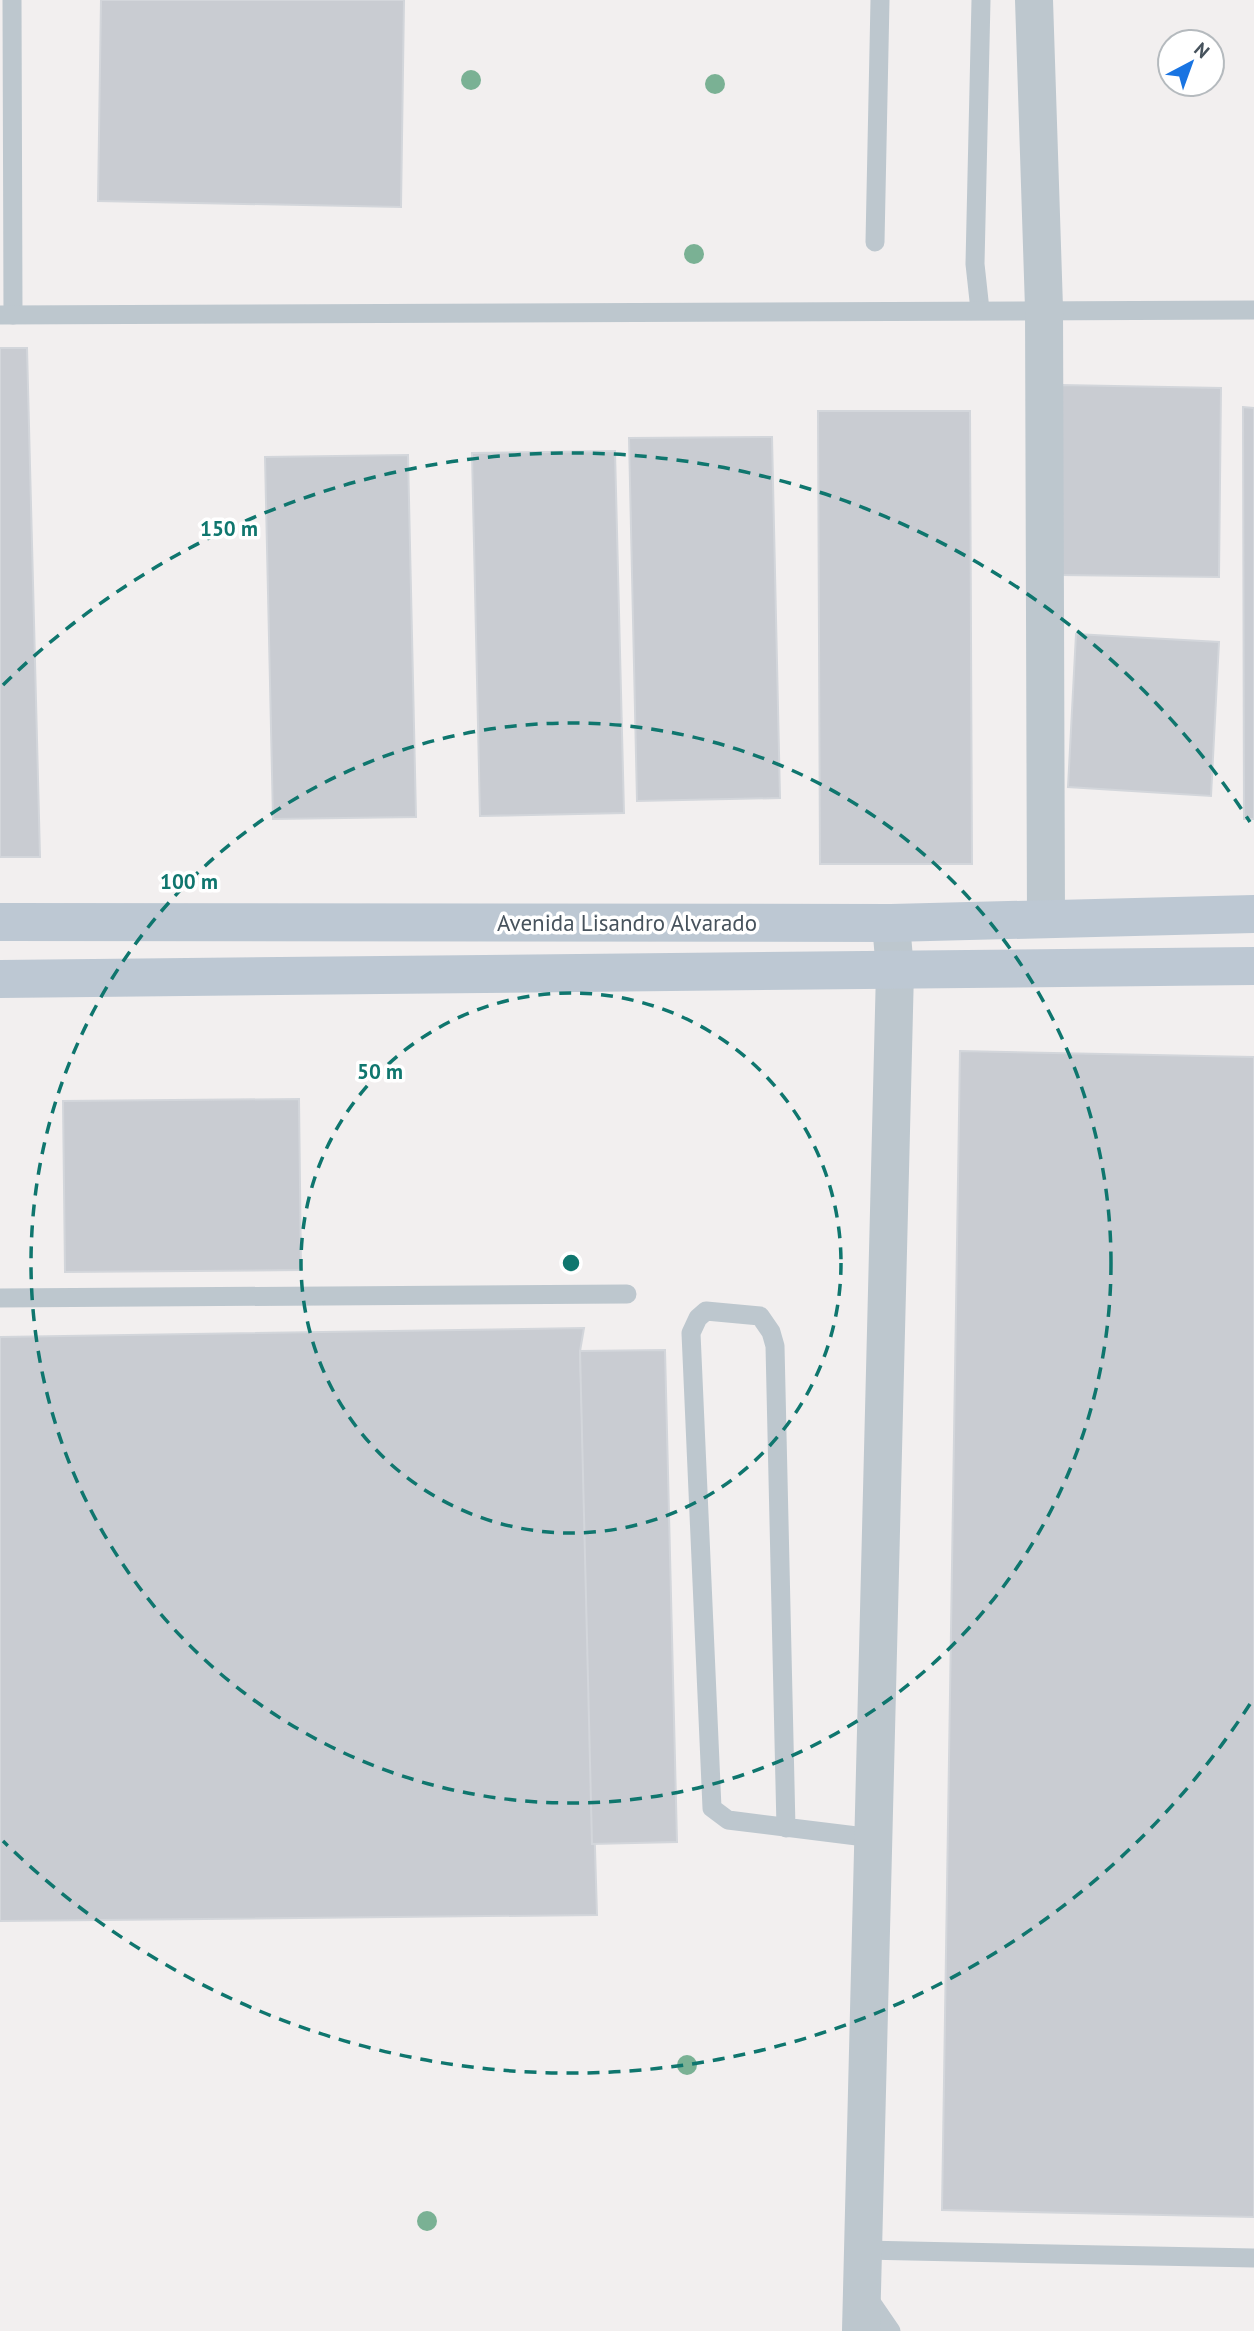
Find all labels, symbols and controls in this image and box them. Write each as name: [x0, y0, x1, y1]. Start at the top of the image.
north arrow: [1156, 28, 1226, 98]
text: N: [1190, 37, 1215, 63]
text: 150 m: [200, 515, 258, 542]
text: 100 m: [160, 868, 218, 895]
street label: Avenida Lisandro Alvarado: [497, 908, 757, 937]
text: 50 m: [357, 1058, 403, 1085]
centre of rings: [559, 1251, 583, 1275]

